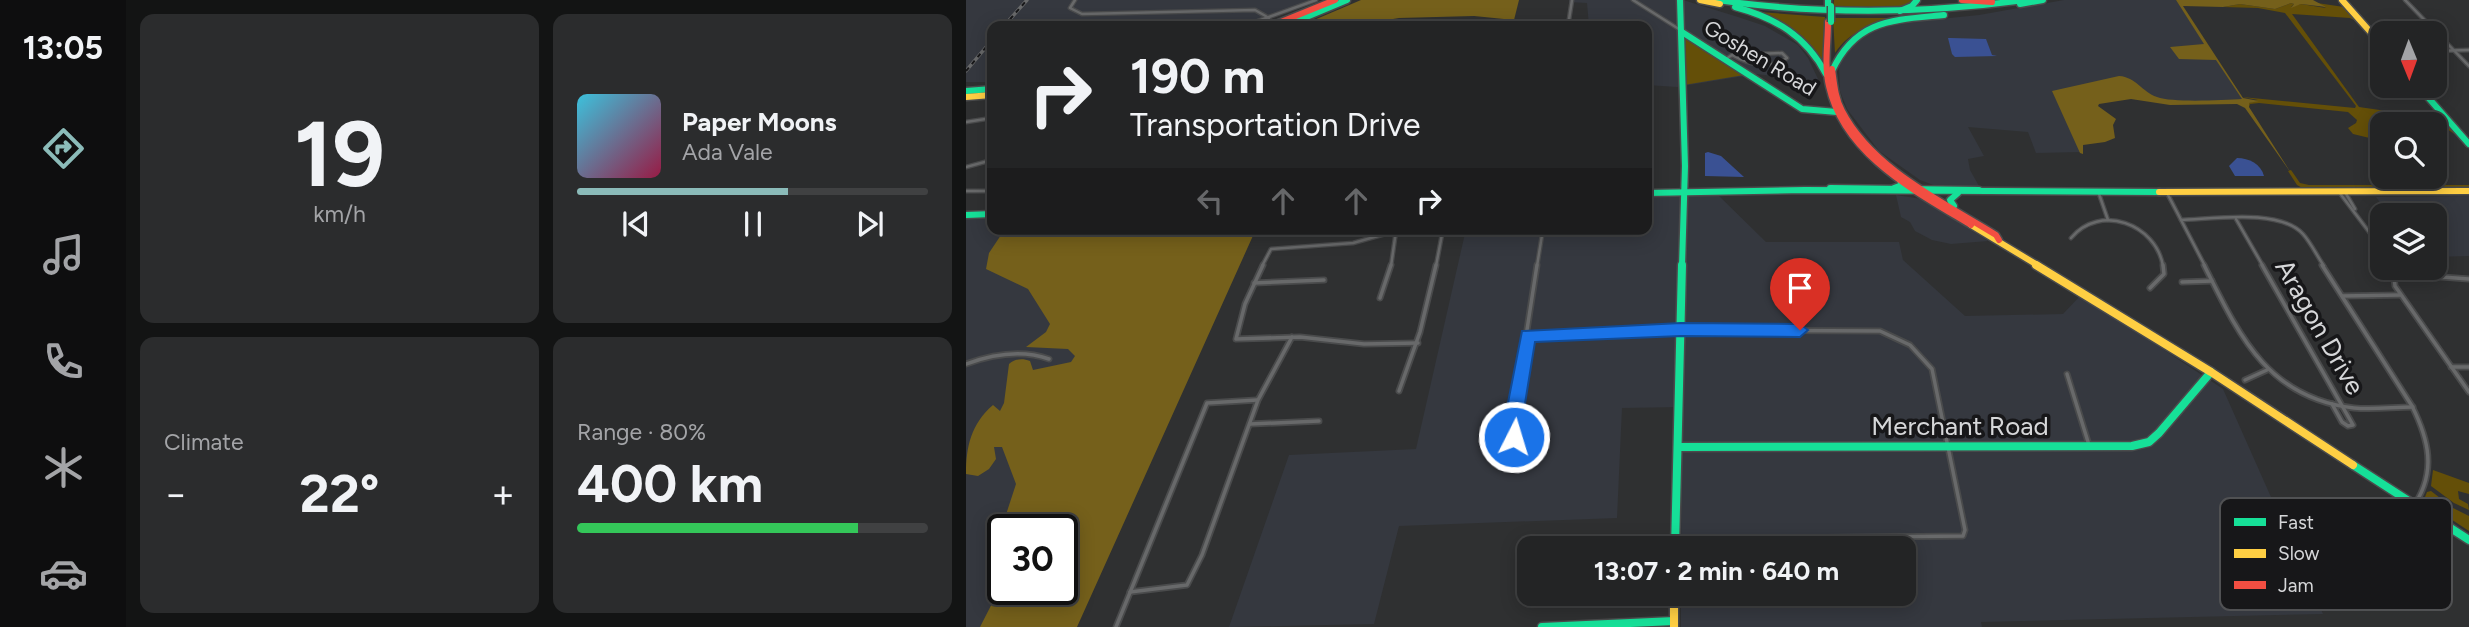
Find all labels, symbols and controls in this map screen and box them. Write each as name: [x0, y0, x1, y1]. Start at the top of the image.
street label: Goshen Road: [1700, 14, 1821, 101]
north arrow: [2370, 21, 2446, 98]
map controls: [2370, 21, 2447, 280]
text: 13:05: [23, 29, 103, 67]
text: 190 m: [1130, 46, 1265, 105]
icon: right: [1015, 49, 1106, 140]
text: 19: [294, 100, 385, 209]
text: Paper Moons: [682, 106, 837, 138]
text: Transportation Drive: [1130, 106, 1421, 144]
button: search: [2370, 112, 2447, 189]
icon: directions: [39, 124, 88, 173]
text: Ada Vale: [682, 138, 773, 166]
icon: left: [1191, 182, 1229, 220]
icon: ahead: [1264, 182, 1302, 220]
icon: ahead: [1337, 182, 1375, 220]
icon: right: [1410, 182, 1448, 220]
text: km/h: [313, 200, 366, 228]
button: layers: [2370, 203, 2447, 280]
icon: previous: [617, 205, 655, 243]
icon: pause: [734, 205, 772, 243]
icon: next: [851, 205, 889, 243]
icon: music: [39, 230, 88, 279]
street label: Aragon Drive: [2268, 254, 2372, 400]
pin: [1770, 258, 1830, 330]
icon: arrive: [1781, 269, 1819, 307]
icon: phone: [39, 337, 88, 386]
position arrow: [1477, 400, 1551, 474]
street label: Merchant Road: [1871, 410, 2049, 442]
text: Range · 80%: [577, 418, 706, 446]
text: Climate: [164, 428, 243, 456]
icon: climate: [39, 443, 88, 492]
text: 400 km: [577, 453, 763, 515]
text: 22°: [300, 463, 379, 525]
text: −: [164, 471, 188, 517]
text: +: [491, 471, 515, 517]
legend: [2220, 498, 2452, 610]
text: Fast: [2278, 511, 2314, 534]
speed limit sign: 30: [987, 514, 1078, 605]
text: Slow: [2278, 542, 2320, 565]
icon: car: [39, 549, 88, 598]
text: 13:07 · 2 min · 640 m: [1594, 555, 1839, 587]
text: Jam: [2278, 574, 2314, 597]

